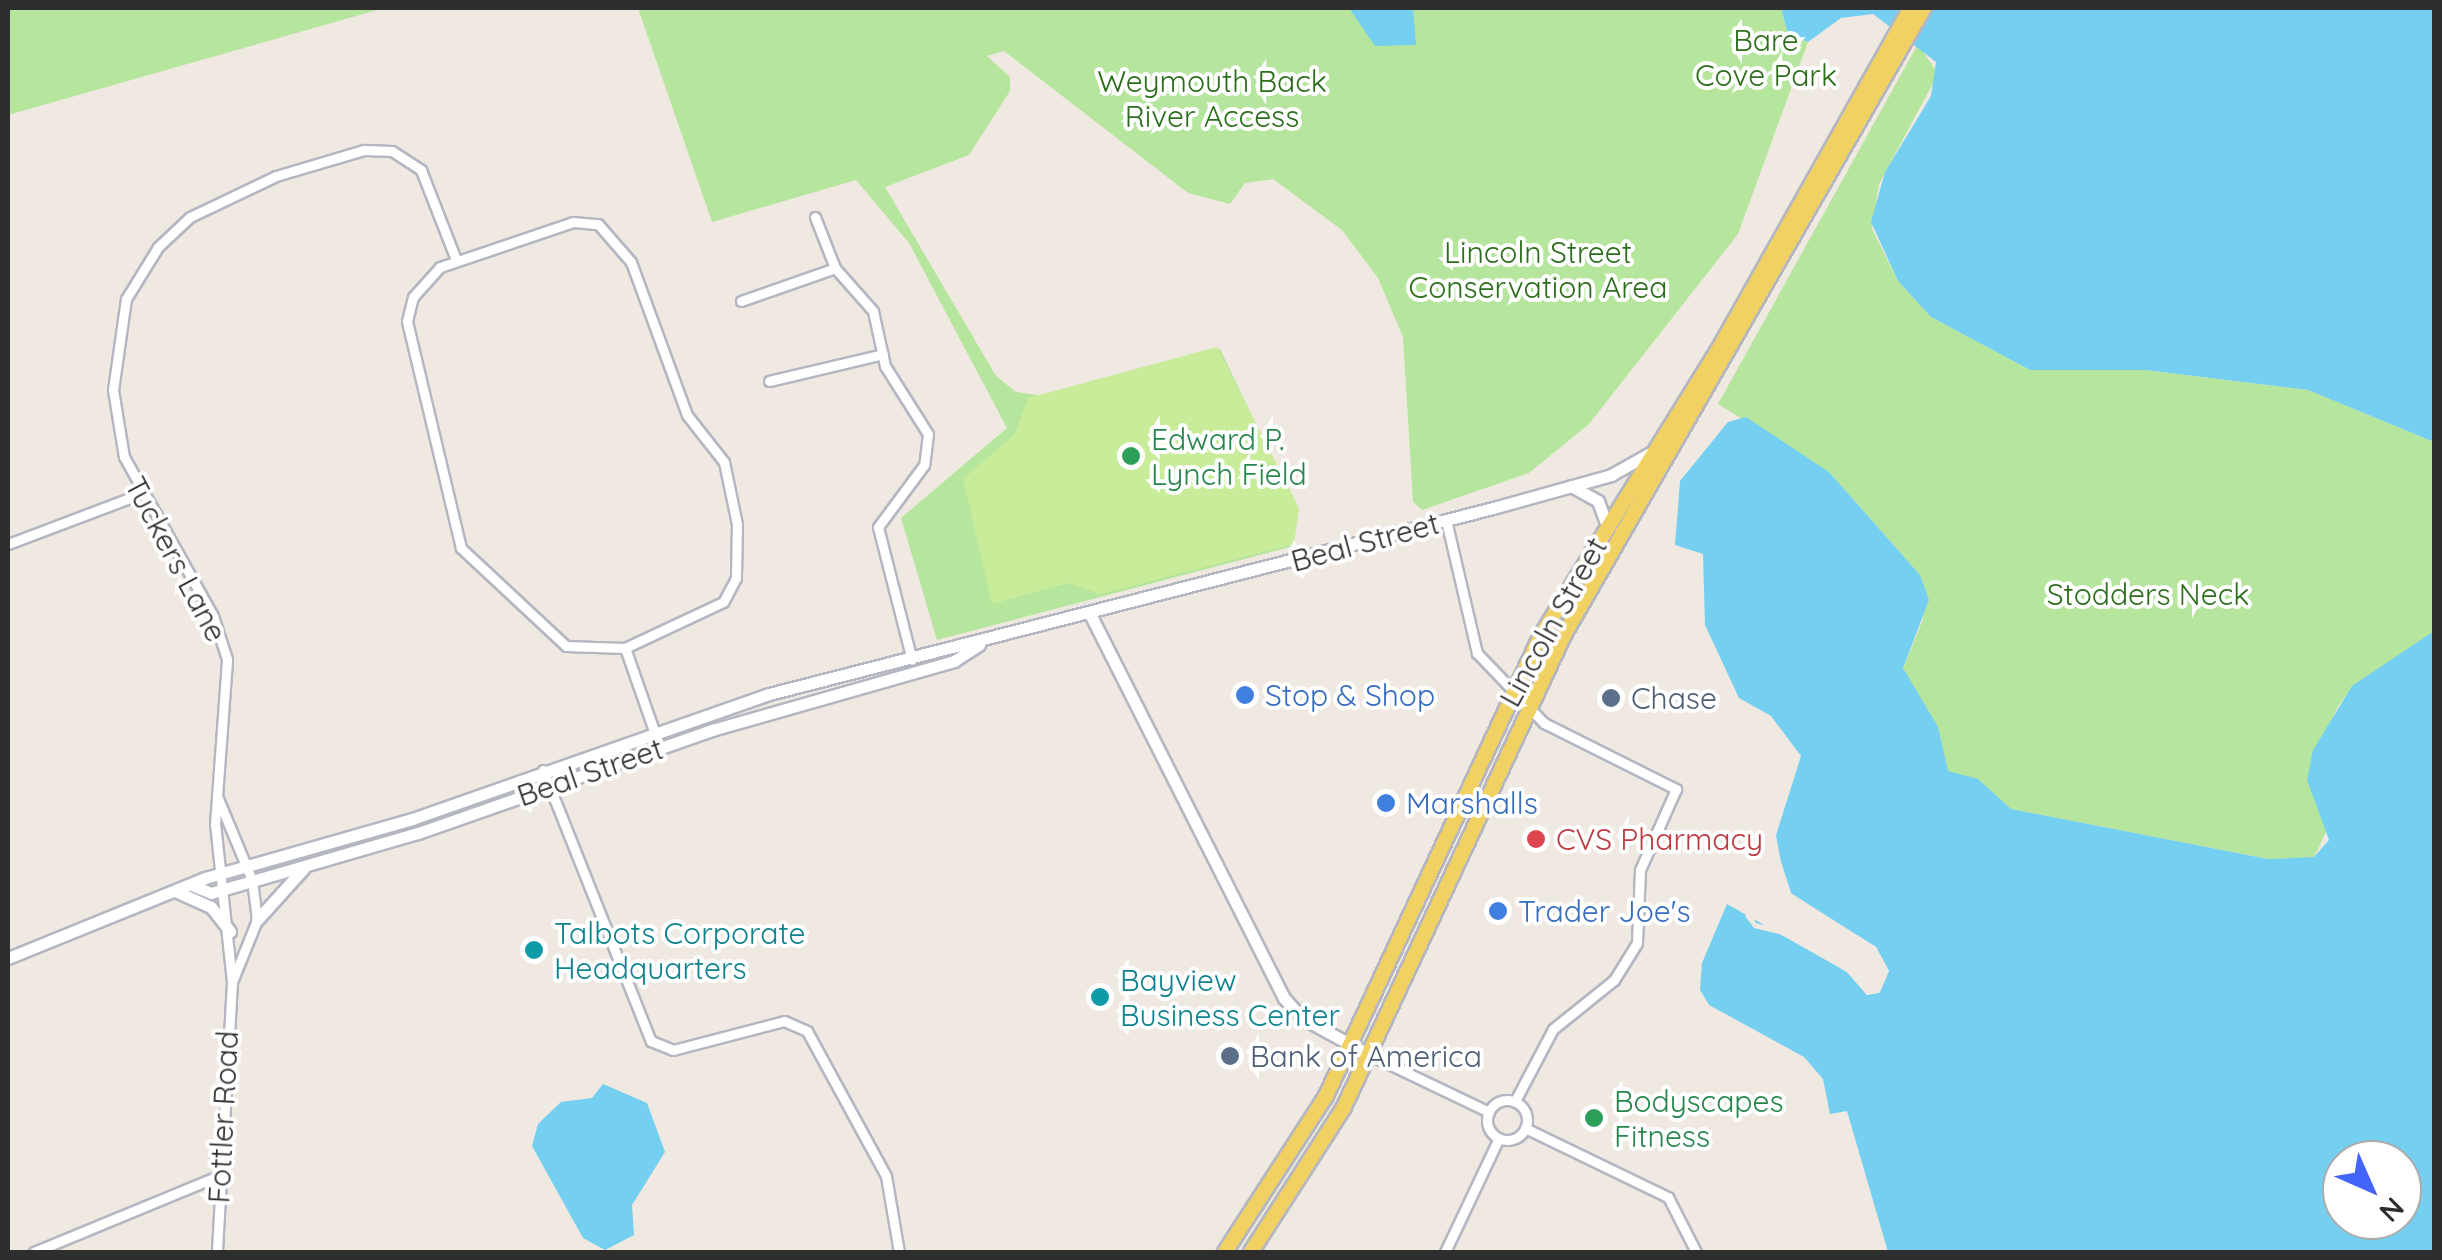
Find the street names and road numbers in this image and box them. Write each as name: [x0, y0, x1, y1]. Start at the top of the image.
street label: Tuckers Lane: [117, 470, 235, 648]
street label: Beal Street: [1287, 505, 1443, 579]
street label: Lincoln Street: [1492, 531, 1614, 713]
street label: Beal Street: [512, 730, 668, 814]
street label: Fottler Road: [201, 1030, 245, 1204]

